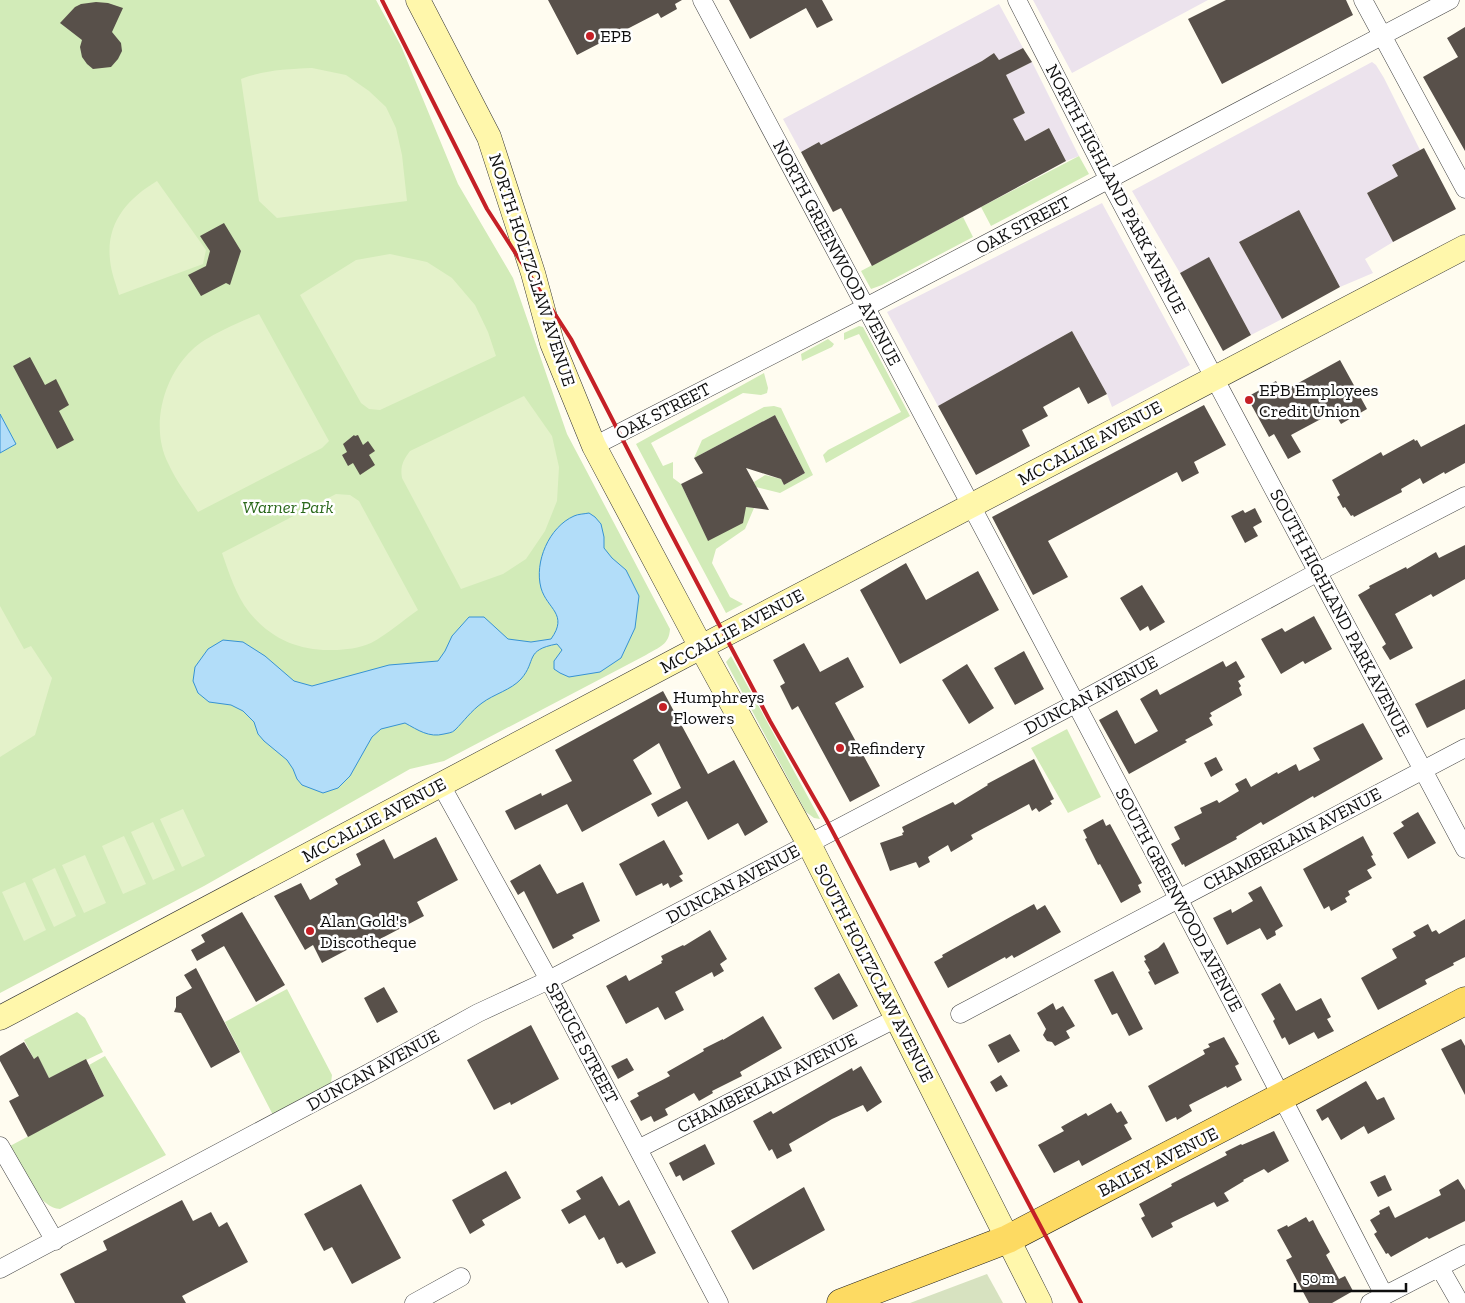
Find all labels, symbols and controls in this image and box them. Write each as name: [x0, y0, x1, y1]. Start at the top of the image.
place label: EPB: [600, 25, 632, 47]
marker: EPB: [584, 30, 596, 42]
street label: NORTH HIGHLAND PARK AVENUE: [1041, 61, 1191, 317]
street label: NORTH GREENWOOD AVENUE: [768, 137, 906, 369]
street label: NORTH HOLTZCLAW AVENUE: [484, 151, 580, 389]
street label: OAK STREET: [972, 191, 1074, 259]
street label: OAK STREET: [612, 378, 714, 444]
place label: EPB Employees Credit Union: [1259, 379, 1378, 422]
marker: EPB Employees Credit Union: [1243, 394, 1255, 406]
street label: MCCALLIE AVENUE: [1014, 396, 1166, 490]
street label: SOUTH HIGHLAND PARK AVENUE: [1265, 485, 1415, 741]
park label: Warner Park: [242, 496, 334, 518]
street label: MCCALLIE AVENUE: [656, 584, 808, 678]
street label: DUNCAN AVENUE: [1020, 651, 1162, 739]
place label: Humphreys Flowers: [673, 686, 765, 729]
marker: Humphreys Flowers: [657, 701, 669, 713]
place label: Refindery: [850, 737, 926, 759]
marker: Refindery: [834, 742, 846, 754]
street label: MCCALLIE AVENUE: [298, 773, 450, 867]
street label: CHAMBERLAIN AVENUE: [1199, 783, 1385, 895]
street label: SOUTH GREENWOOD AVENUE: [1110, 784, 1248, 1016]
street label: DUNCAN AVENUE: [662, 840, 804, 928]
street label: SOUTH HOLTZCLAW AVENUE: [809, 860, 939, 1086]
place label: Alan Gold's Discotheque: [320, 910, 417, 953]
marker: Alan Gold's Discotheque: [304, 925, 316, 937]
street label: SPRUCE STREET: [541, 979, 623, 1107]
street label: DUNCAN AVENUE: [303, 1024, 443, 1116]
street label: CHAMBERLAIN AVENUE: [673, 1028, 861, 1138]
street label: BAILEY AVENUE: [1094, 1122, 1222, 1202]
scale bar: [1295, 1260, 1406, 1292]
text: 50 m: [1302, 1269, 1335, 1287]

